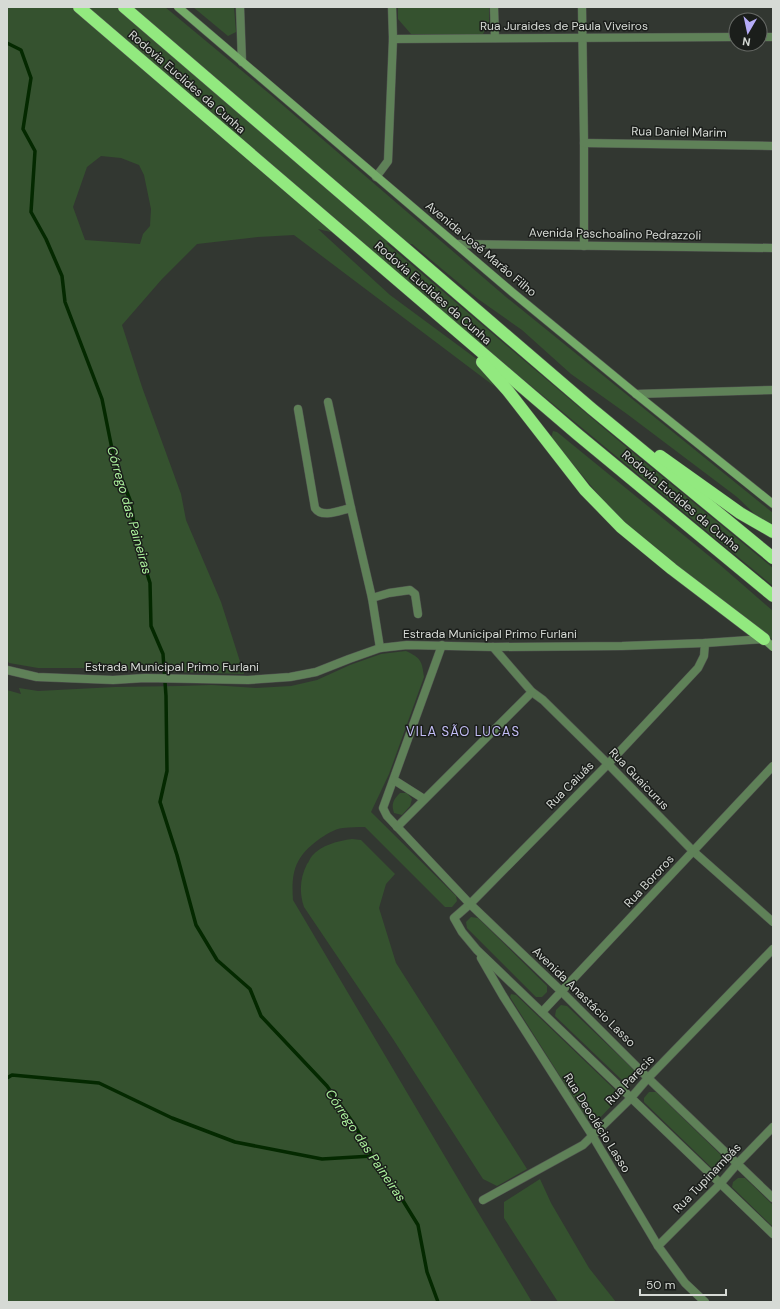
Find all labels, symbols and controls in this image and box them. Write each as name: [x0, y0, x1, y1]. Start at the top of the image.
north arrow: [728, 12, 768, 52]
street label: Rua Juraides de Paula Viveiros: [480, 18, 648, 34]
street label: Rodovia Euclides da Cunha: [125, 27, 249, 137]
text: N: [741, 34, 751, 49]
street label: Rua Daniel Marim: [631, 123, 727, 141]
street label: Avenida José Marão Filho: [422, 198, 540, 300]
street label: Avenida Paschoalino Pedrazzoli: [529, 224, 701, 244]
street label: Rodovia Euclides da Cunha: [371, 238, 495, 348]
water label: Córrego das Paineiras: [103, 444, 156, 576]
street label: Rodovia Euclides da Cunha: [618, 447, 744, 555]
street label: Estrada Municipal Primo Furlani: [403, 626, 577, 642]
street label: Estrada Municipal Primo Furlani: [85, 659, 259, 675]
district label: VILA SÃO LUCAS: [406, 723, 520, 740]
street label: Rua Guaicurus: [605, 745, 673, 813]
street label: Rua Caiuás: [543, 758, 597, 812]
street label: Rua Bororos: [620, 851, 678, 911]
street label: Avenida Anastácio Lasso: [529, 943, 639, 1051]
street label: Rua Parecis: [602, 1052, 658, 1108]
street label: Rua Deoclécio Lasso: [560, 1070, 634, 1176]
water label: Córrego das Paineiras: [322, 1086, 410, 1205]
street label: Rua Tupinambás: [670, 1140, 744, 1216]
scale bar: [640, 1271, 726, 1297]
text: 50 m: [646, 1277, 675, 1293]

